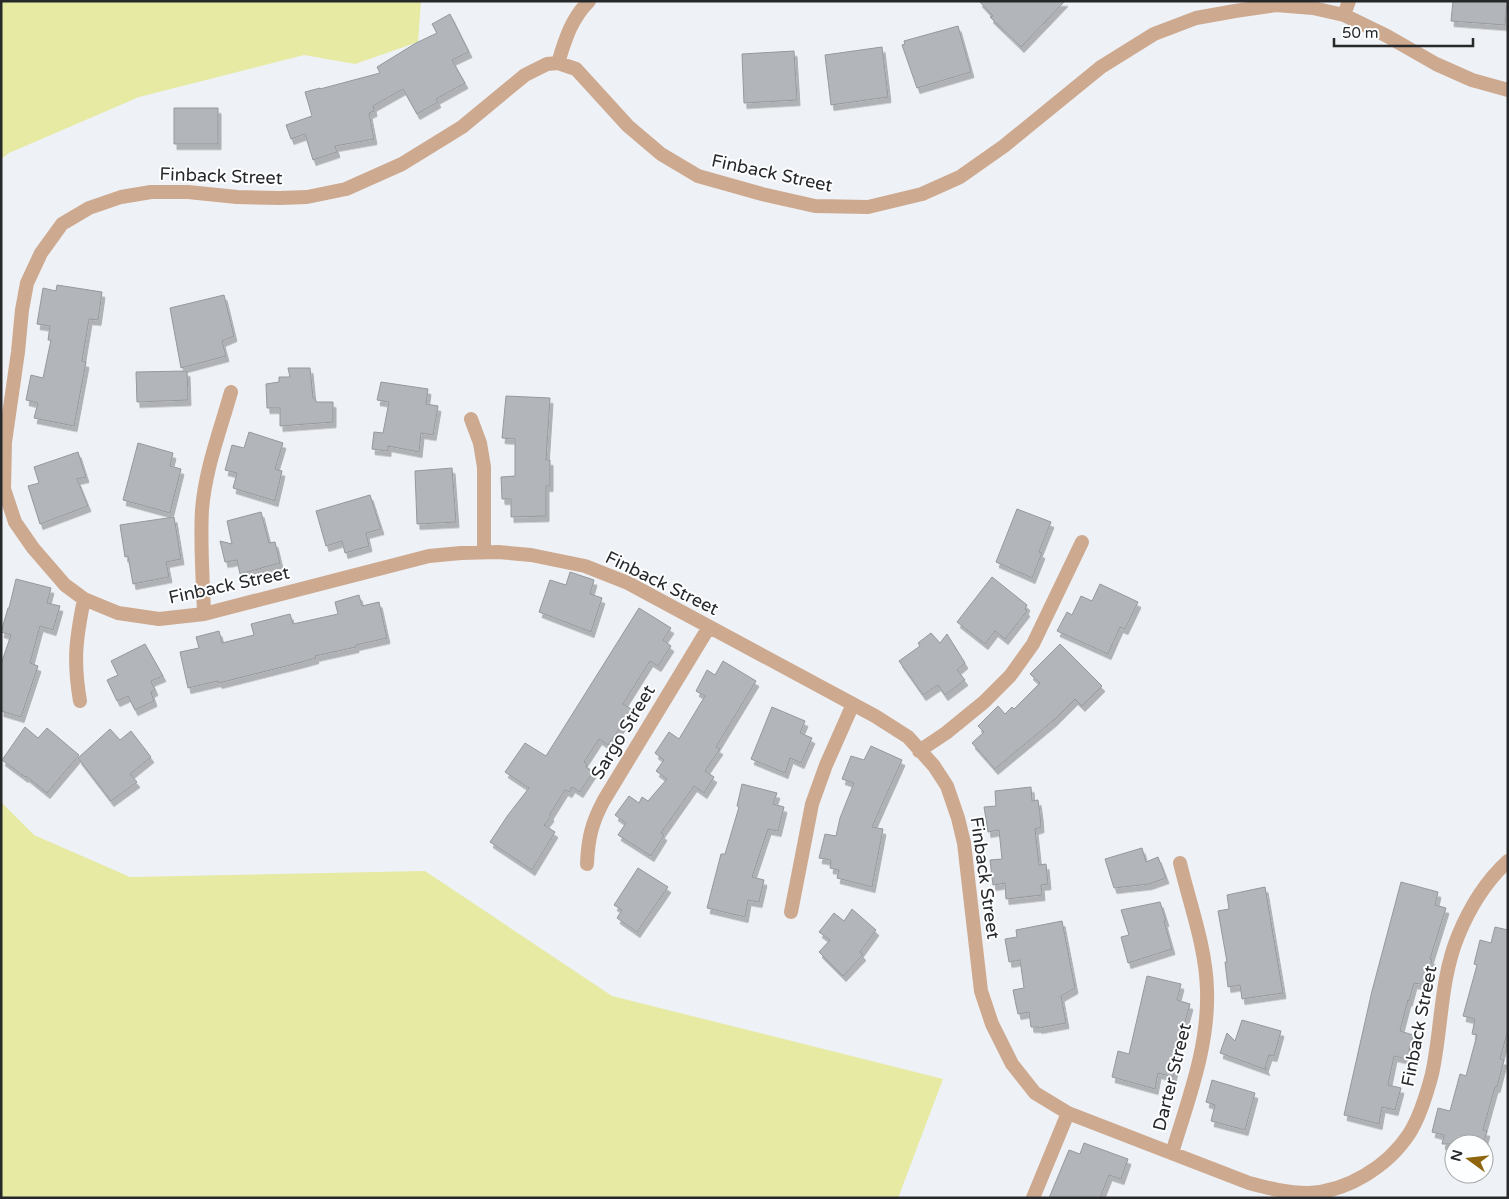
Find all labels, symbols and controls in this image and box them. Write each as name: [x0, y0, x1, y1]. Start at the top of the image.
scale bar: [1334, 15, 1473, 47]
text: 50 m: [1342, 24, 1379, 42]
street label: Finback Street: [709, 149, 835, 197]
street label: Finback Street: [159, 163, 283, 189]
street label: Finback Street: [602, 546, 722, 620]
street label: Finback Street: [166, 561, 292, 609]
street label: Sargo Street: [586, 681, 660, 783]
street label: Finback Street: [966, 815, 1004, 941]
street label: Finback Street: [1396, 963, 1442, 1089]
street label: Darter Street: [1148, 1021, 1196, 1133]
north arrow: [1444, 1134, 1494, 1184]
text: N: [1447, 1148, 1467, 1163]

